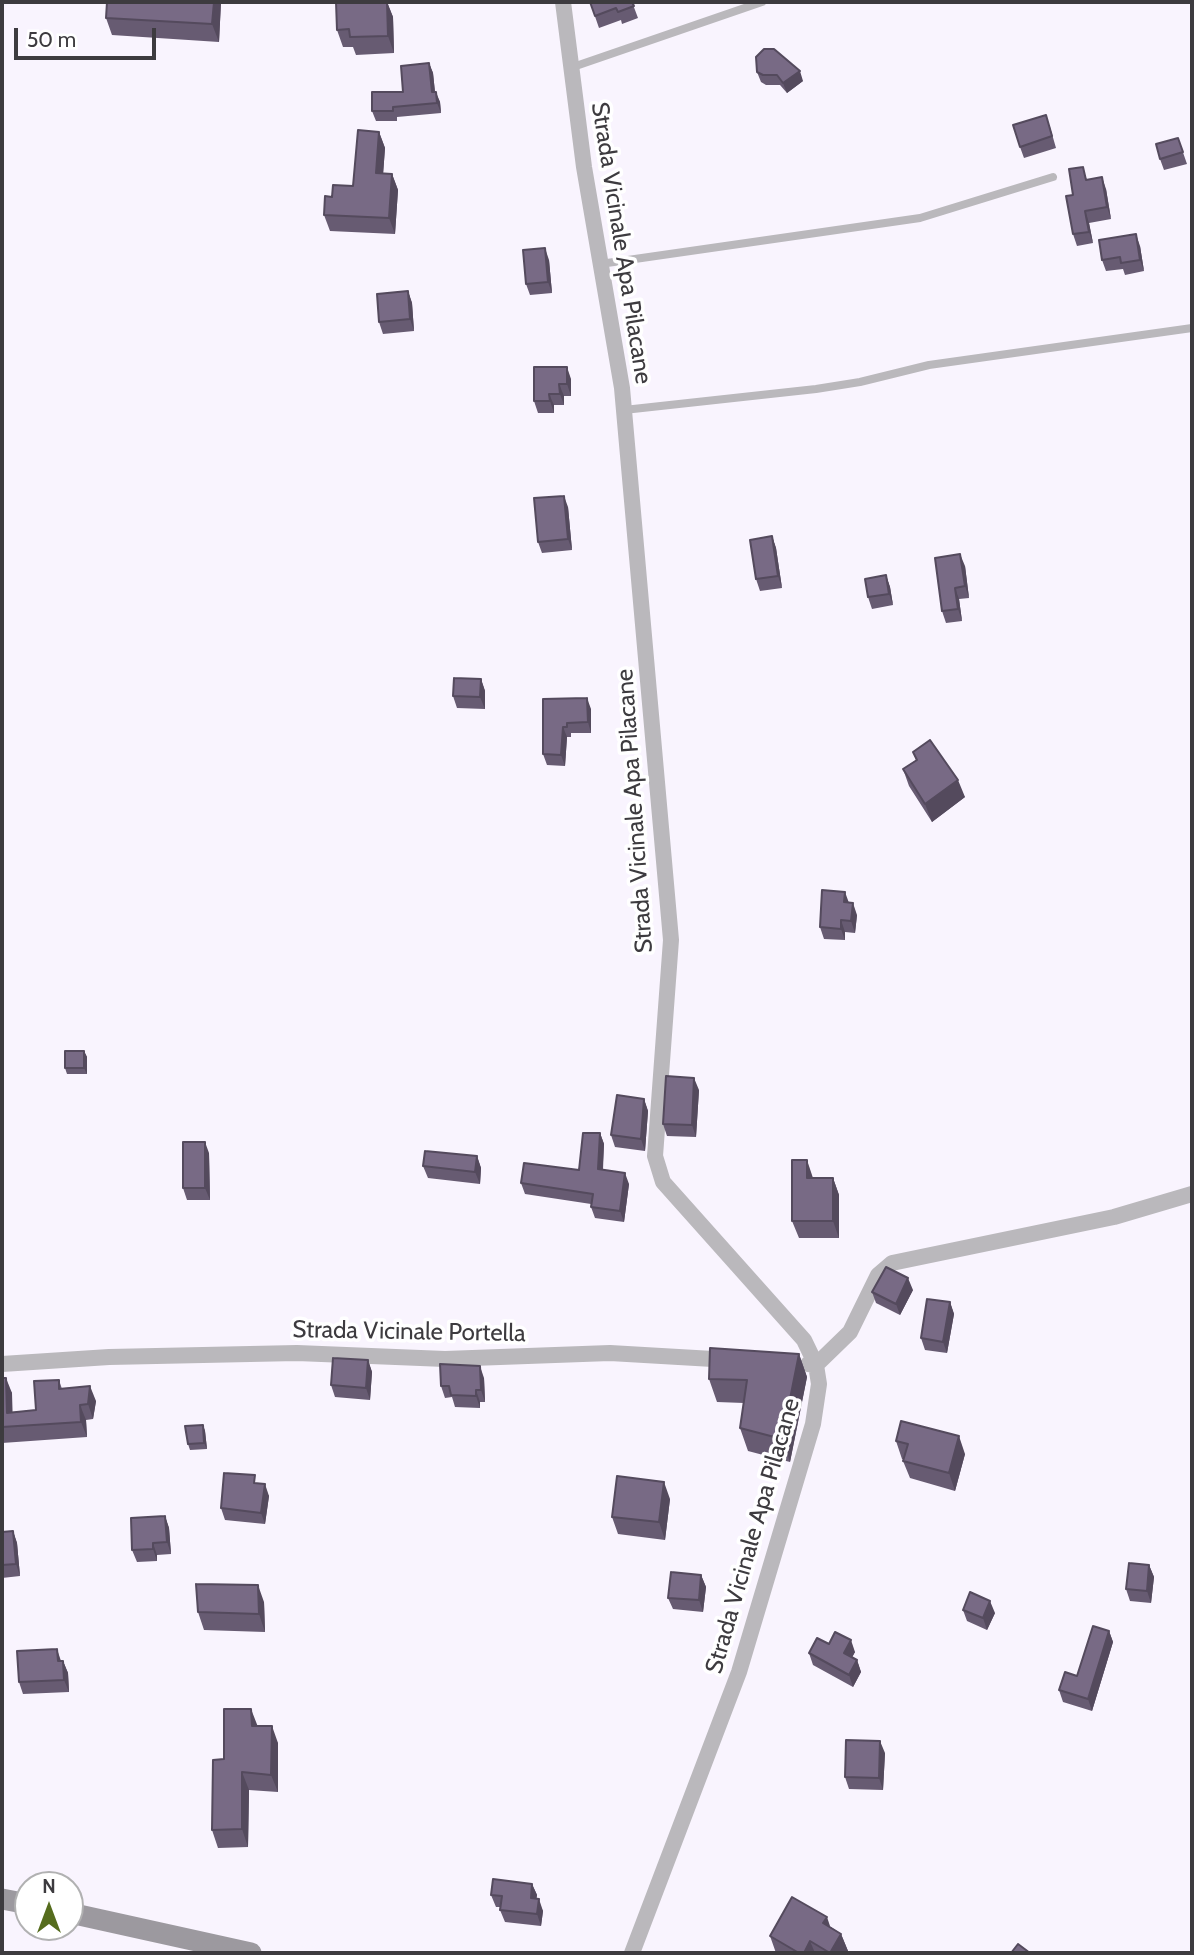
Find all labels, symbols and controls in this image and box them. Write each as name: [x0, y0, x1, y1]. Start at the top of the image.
scale bar: [18, 14, 159, 58]
text: 50 m: [27, 27, 76, 52]
street label: Strada Vicinale Apa Pilacane: [584, 100, 658, 386]
street label: Strada Vicinale Apa Pilacane: [611, 668, 659, 954]
street label: Strada Vicinale Portella: [292, 1316, 526, 1348]
street label: Strada Vicinale Apa Pilacane: [700, 1395, 806, 1677]
north arrow: [14, 1871, 84, 1941]
text: N: [42, 1875, 56, 1898]

